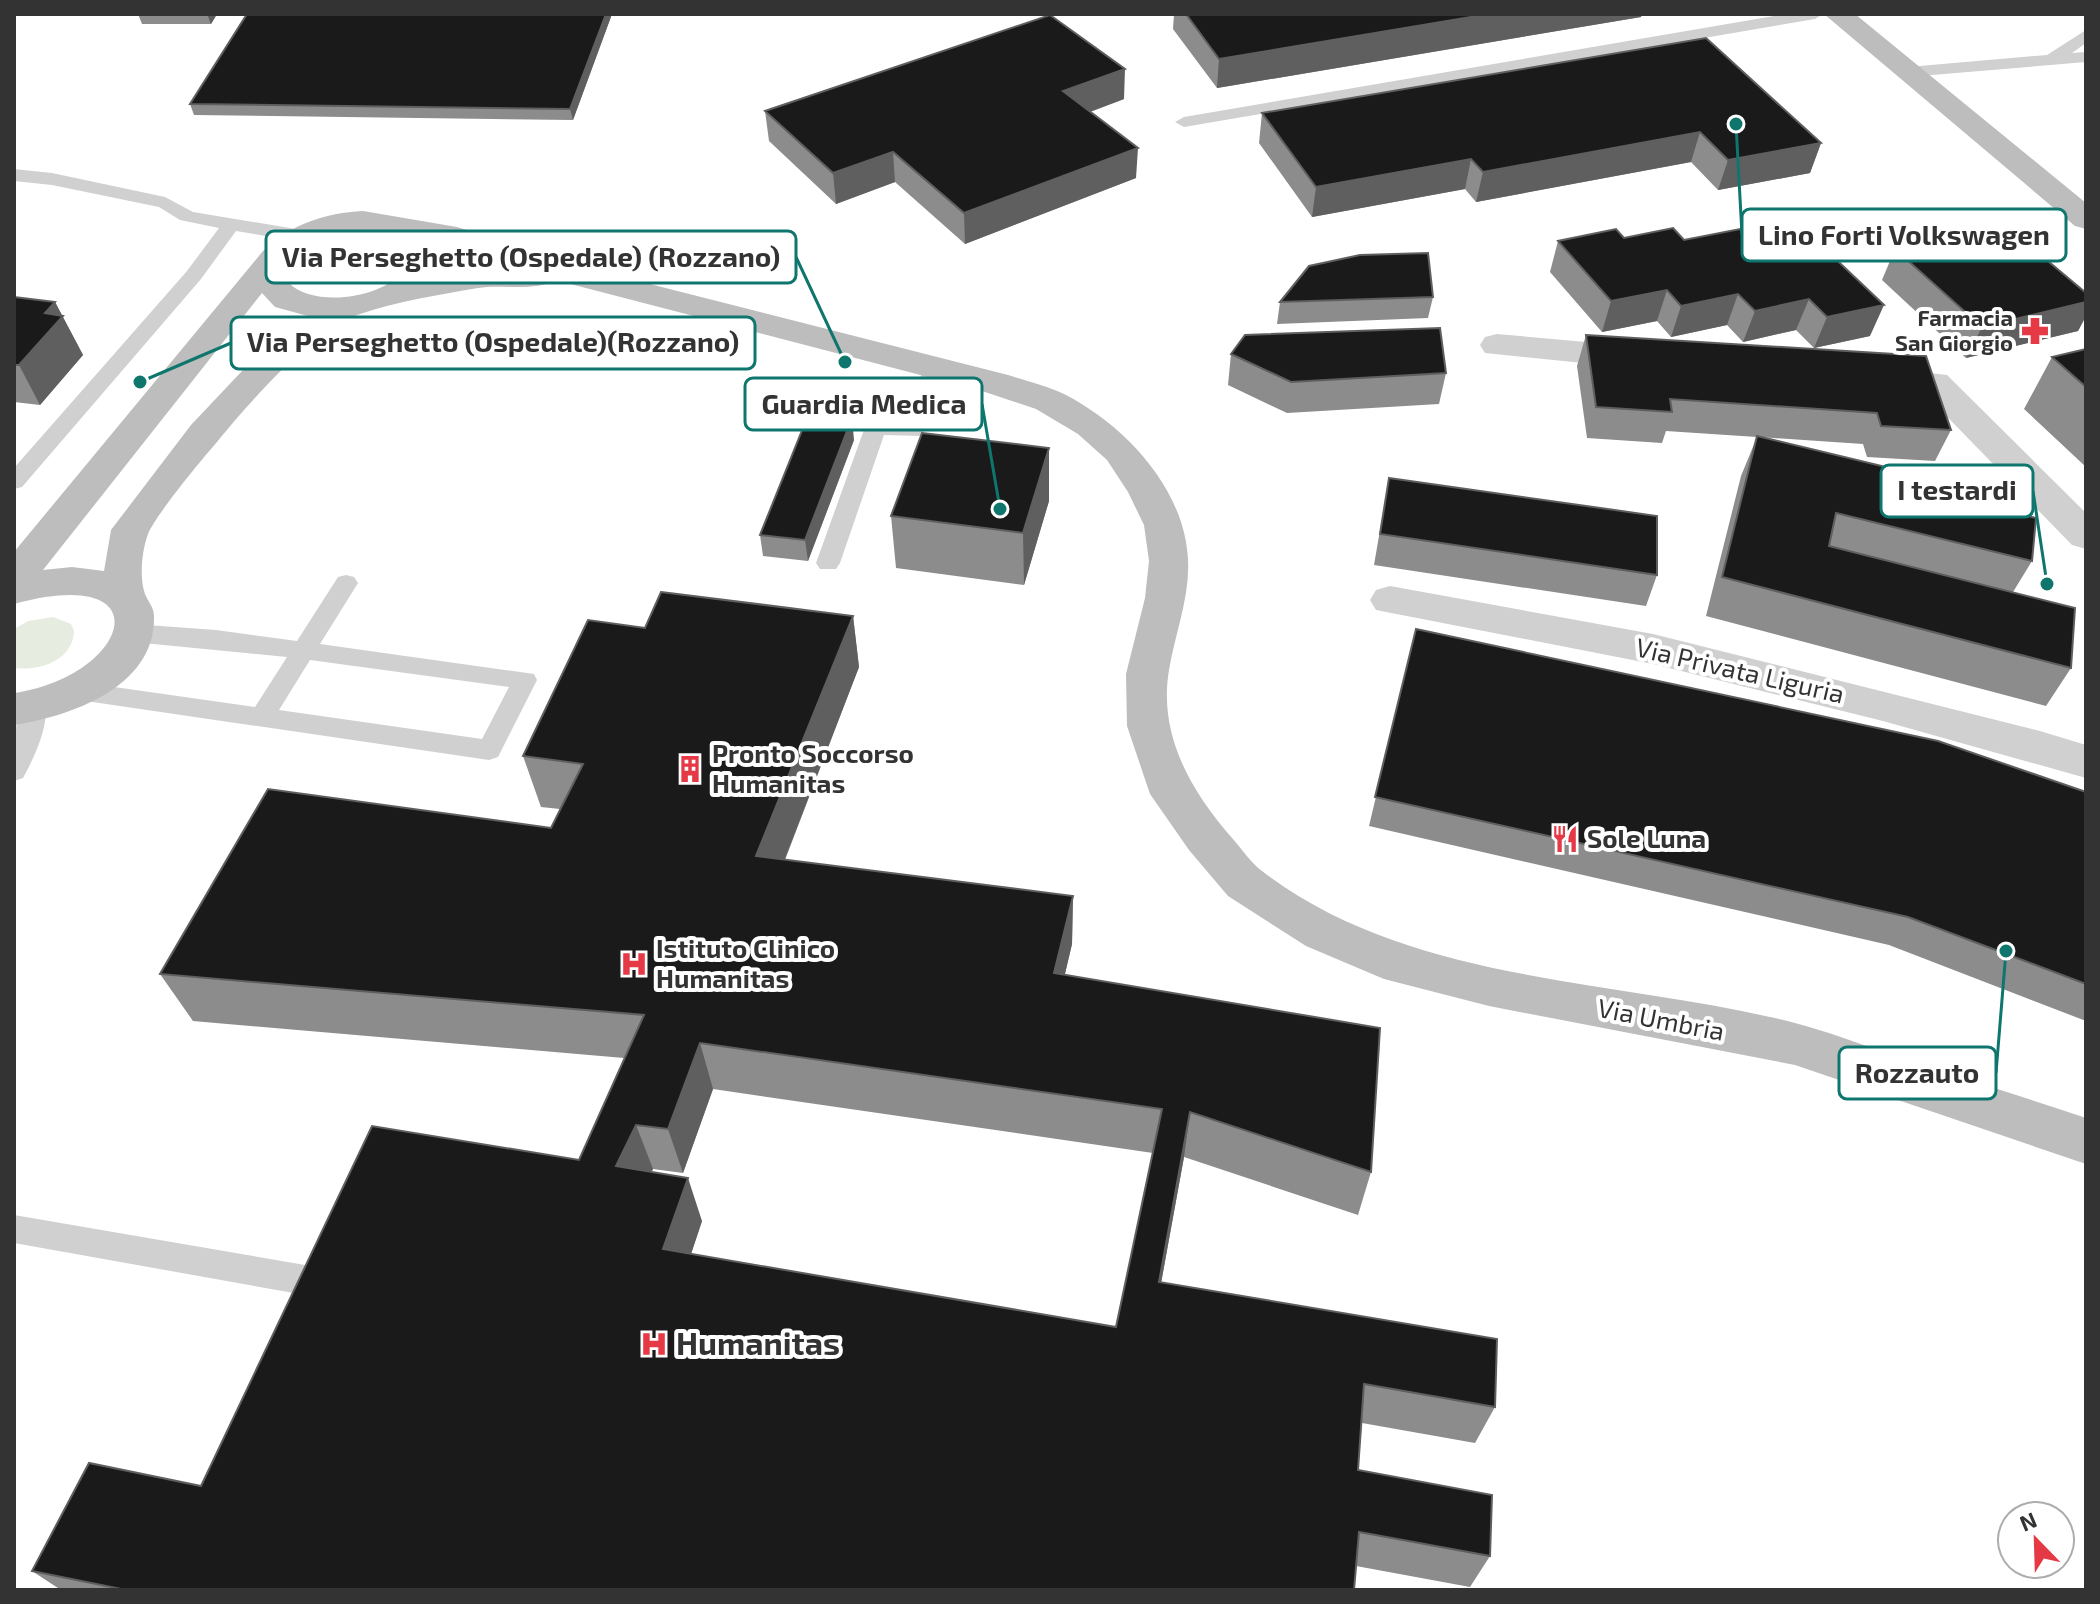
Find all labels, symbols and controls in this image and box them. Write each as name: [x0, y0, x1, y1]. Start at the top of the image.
callout: Lino Forti Volkswagen: [1742, 209, 2066, 261]
text: Lino Forti Volkswagen: [1758, 217, 2050, 251]
callout: Via Perseghetto (Ospedale) (Rozzano): [266, 231, 796, 283]
text: Via Perseghetto (Ospedale) (Rozzano): [282, 239, 780, 273]
place label: Farmacia San Giorgio: [1895, 304, 2013, 355]
pharmacy icon: Farmacia San Giorgio: [2020, 316, 2050, 346]
callout: Via Perseghetto (Ospedale)(Rozzano): [231, 317, 755, 369]
text: Via Perseghetto (Ospedale)(Rozzano): [247, 324, 739, 358]
callout: Guardia Medica: [745, 378, 982, 430]
text: Guardia Medica: [761, 386, 967, 420]
callout: I testardi: [1881, 465, 2033, 517]
text: I testardi: [1897, 472, 2017, 506]
street label: Via Privata Liguria: [1633, 631, 1847, 709]
place label: Pronto Soccorso Humanitas: [712, 737, 914, 798]
building icon: Pronto Soccorso Humanitas: [675, 754, 705, 784]
place label: Sole Luna: [1587, 822, 1706, 853]
restaurant icon: Sole Luna: [1550, 824, 1580, 854]
place label: Istituto Clinico Humanitas: [656, 932, 835, 993]
hospital icon: Istituto Clinico Humanitas: [619, 949, 649, 979]
street label: Via Umbria: [1595, 991, 1727, 1046]
callout: Rozzauto: [1839, 1047, 1996, 1099]
text: Rozzauto: [1855, 1055, 1979, 1089]
place label: Humanitas: [676, 1323, 840, 1361]
hospital icon: Humanitas: [639, 1329, 669, 1359]
north arrow: [1996, 1500, 2076, 1580]
text: N: [2015, 1506, 2040, 1536]

